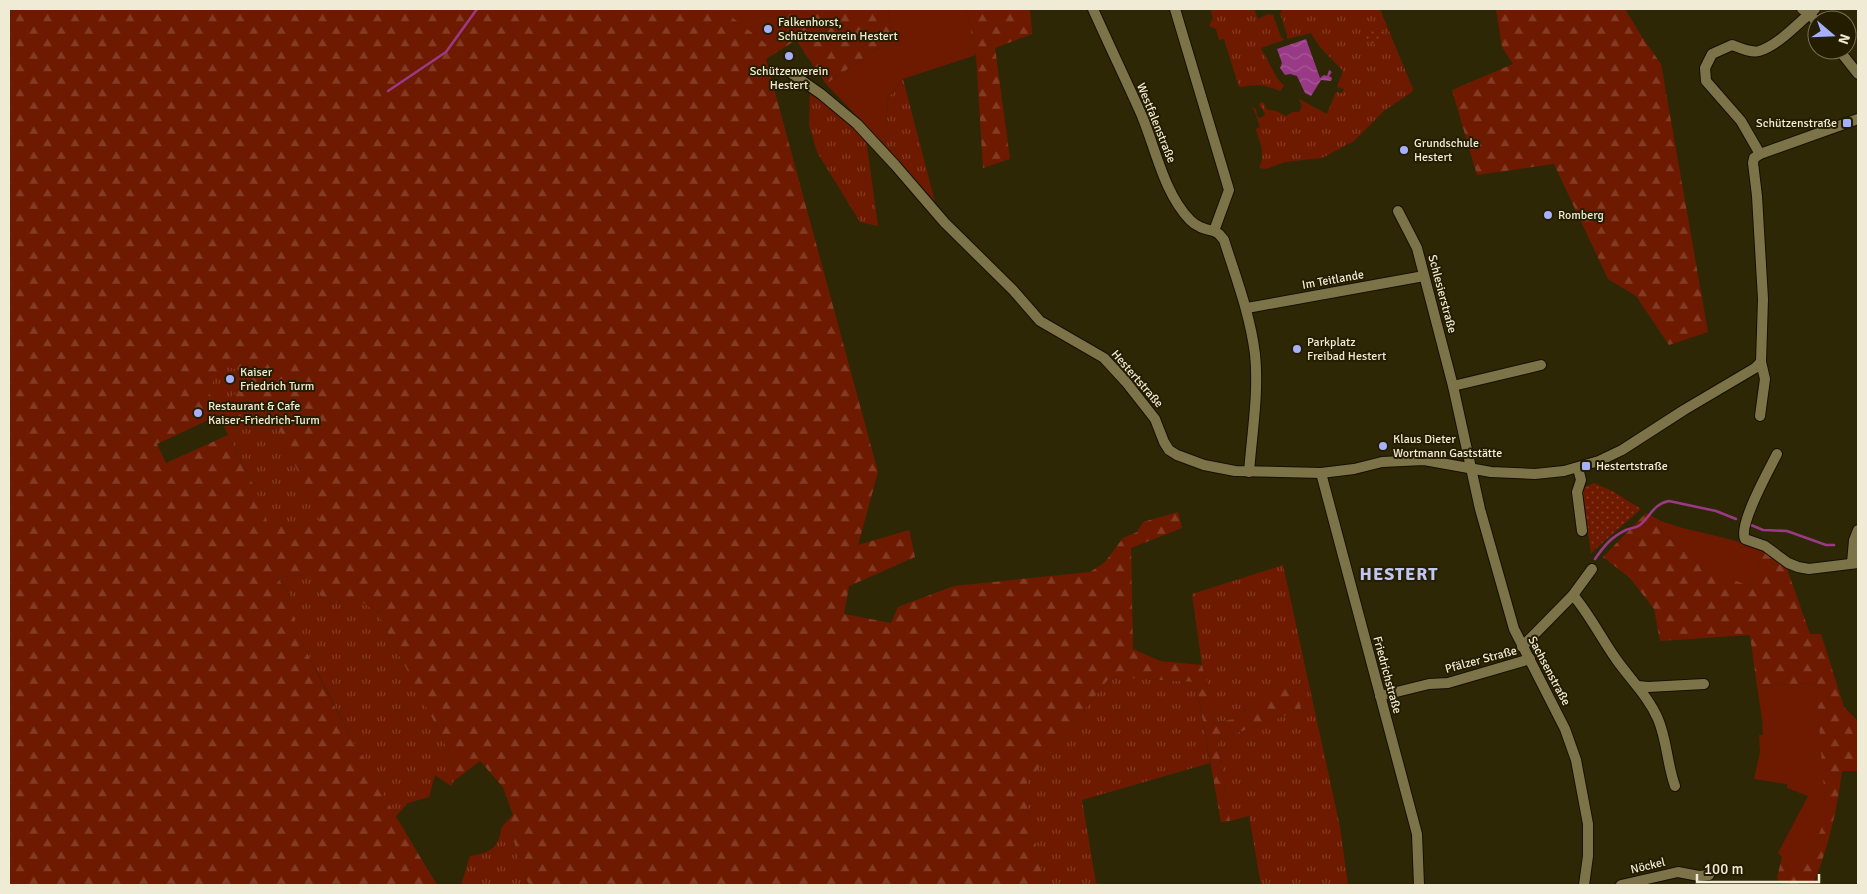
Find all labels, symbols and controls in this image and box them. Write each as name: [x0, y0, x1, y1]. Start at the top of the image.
north arrow: [1807, 10, 1857, 60]
place label: Falkenhorst, Schützenverein Hestert: [778, 15, 898, 44]
marker: Falkenhorst, Schützenverein Hestert: [762, 23, 774, 35]
text: N: [1834, 32, 1853, 46]
marker: Schützenverein Hestert: [783, 50, 795, 62]
place label: Schützenverein Hestert: [750, 64, 828, 93]
street label: Westfalenstraße: [1133, 81, 1179, 165]
place label: Schützenstraße: [1756, 116, 1837, 131]
marker: Schützenstraße: [1841, 117, 1853, 129]
place label: Grundschule Hestert: [1414, 136, 1479, 165]
marker: Grundschule Hestert: [1398, 144, 1410, 156]
place label: Romberg: [1558, 208, 1604, 223]
marker: Romberg: [1542, 209, 1554, 221]
street label: Schlesierstraße: [1424, 253, 1460, 335]
street label: Im Teitlande: [1301, 267, 1365, 293]
place label: Parkplatz Freibad Hestert: [1307, 335, 1386, 364]
marker: Parkplatz Freibad Hestert: [1291, 343, 1303, 355]
street label: Hestertstraße: [1108, 347, 1166, 411]
place label: Kaiser Friedrich Turm: [240, 365, 314, 394]
marker: Kaiser Friedrich Turm: [224, 373, 236, 385]
place label: Restaurant & Cafe Kaiser-Friedrich-Turm: [208, 399, 320, 428]
marker: Restaurant & Cafe Kaiser-Friedrich-Turm: [192, 407, 204, 419]
place label: Klaus Dieter Wortmann Gaststätte: [1393, 432, 1502, 461]
marker: Klaus Dieter Wortmann Gaststätte: [1377, 440, 1389, 452]
place label: Hestertstraße: [1596, 459, 1668, 474]
marker: Hestertstraße: [1580, 460, 1592, 472]
district label: HESTERT: [1360, 563, 1438, 585]
street label: Sachsenstraße: [1525, 634, 1573, 708]
street label: Friedrichstraße: [1369, 635, 1405, 715]
street label: Pfälzer Straße: [1443, 643, 1519, 677]
scale bar: [1697, 852, 1820, 884]
street label: Nöckel: [1629, 855, 1667, 877]
text: 100 m: [1704, 860, 1744, 878]

